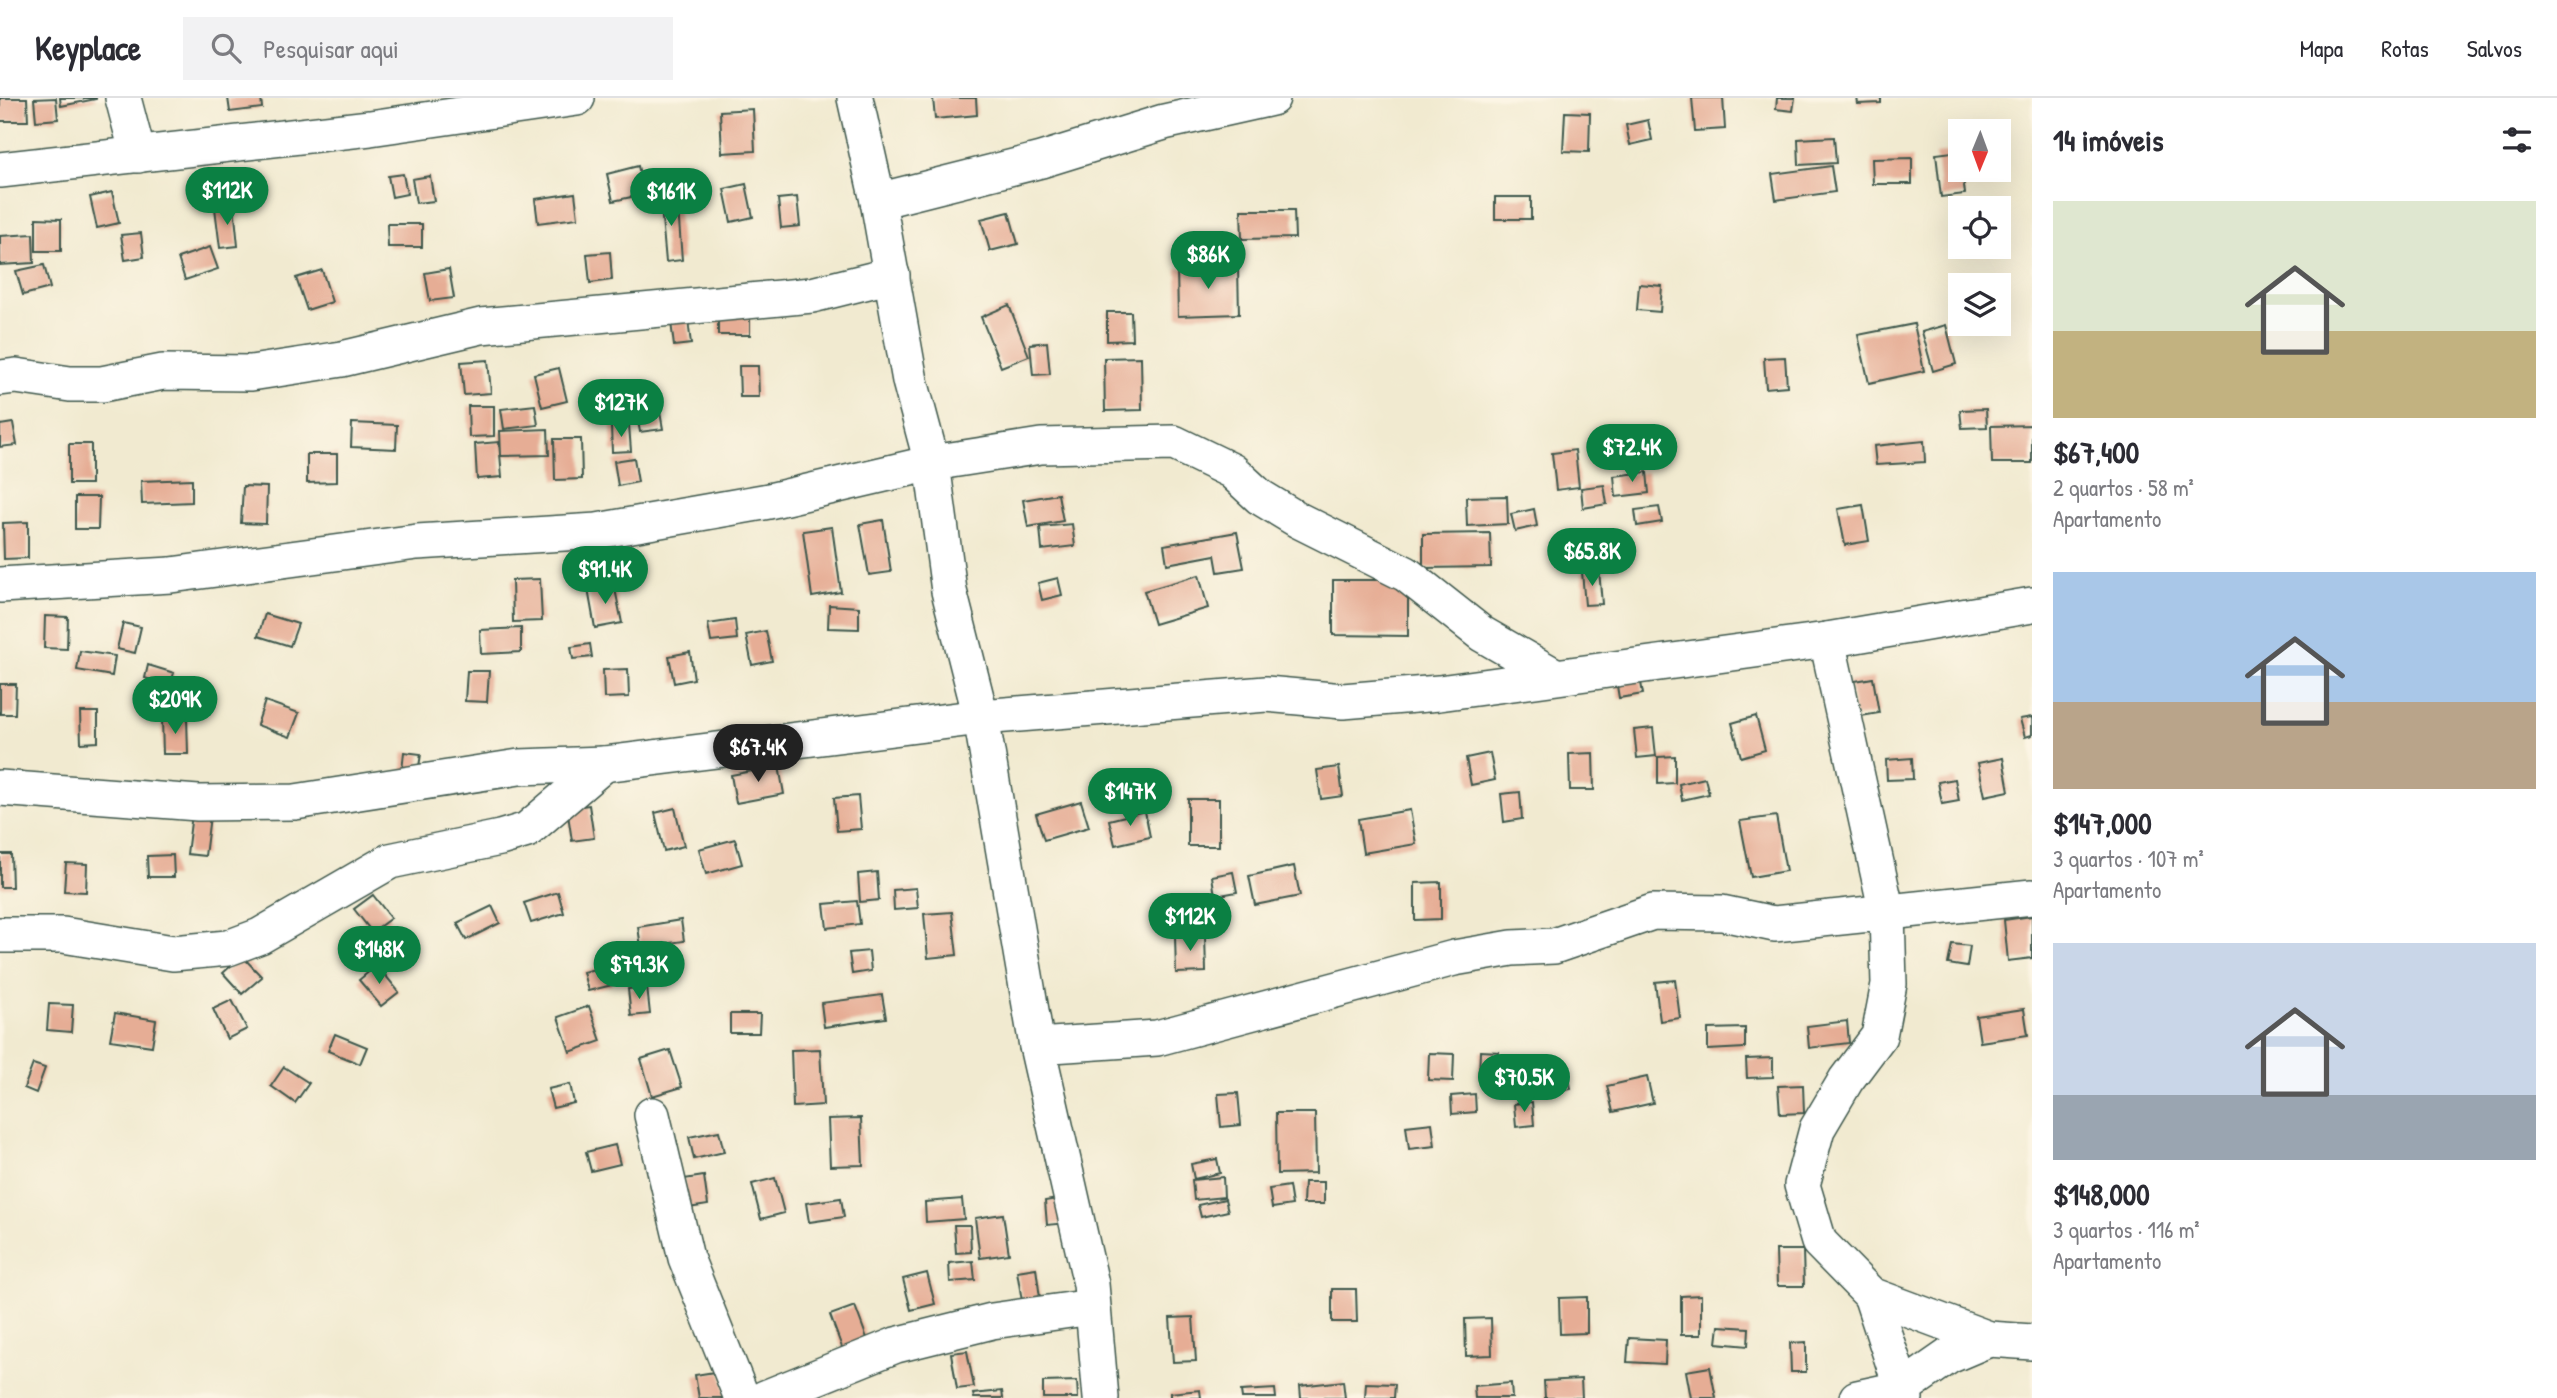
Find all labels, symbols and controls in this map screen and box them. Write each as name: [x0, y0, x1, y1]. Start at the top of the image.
search box: [183, 17, 673, 80]
text: Keyplace: [35, 26, 141, 70]
icon: search: [207, 29, 245, 67]
text: Pesquisar aqui: [263, 31, 399, 66]
text: Mapa: [2300, 32, 2343, 64]
text: Rotas: [2381, 32, 2429, 64]
text: Salvos: [2467, 32, 2522, 64]
north arrow: [1948, 119, 2011, 182]
map controls: [1948, 119, 2011, 336]
text: 14 imóveis: [2053, 120, 2163, 160]
icon: filters: [2498, 121, 2536, 159]
pin: $112K: [178, 167, 276, 227]
pin: $161K: [622, 169, 720, 228]
text: $112K: [201, 174, 253, 205]
text: $161K: [646, 175, 696, 206]
button: locate: [1948, 196, 2011, 259]
pin: $86K: [1167, 232, 1249, 291]
text: $86K: [1187, 238, 1229, 269]
icon: home: [2232, 247, 2358, 373]
button: layers: [1948, 273, 2011, 336]
pin: $127K: [572, 380, 670, 439]
text: $127K: [594, 386, 648, 417]
pin: $72.4K: [1575, 424, 1689, 484]
text: $72.4K: [1602, 431, 1662, 462]
text: $67,400: [2053, 432, 2139, 472]
text: 2 quartos · 58 m²: [2053, 472, 2194, 503]
text: Apartamento: [2053, 503, 2161, 534]
pin: $65.8K: [1535, 528, 1649, 588]
text: $65.8K: [1563, 535, 1621, 566]
pin: $91.4K: [548, 546, 662, 606]
text: $91.4K: [578, 553, 632, 584]
icon: home: [2232, 618, 2358, 744]
pin: $209K: [126, 676, 224, 736]
text: $209K: [148, 683, 202, 714]
pin: $67.4K: [701, 724, 815, 784]
text: $67.4K: [729, 731, 787, 762]
pin: $147K: [1081, 768, 1179, 828]
text: $147K: [1104, 775, 1156, 806]
text: $147,000: [2053, 803, 2152, 843]
text: 3 quartos · 107 m²: [2053, 843, 2204, 874]
text: Apartamento: [2053, 874, 2161, 905]
pin: $112K: [1141, 894, 1239, 953]
text: $112K: [1164, 900, 1216, 931]
pin: $148K: [330, 926, 428, 986]
text: $148K: [354, 933, 404, 964]
pin: $79.3K: [582, 942, 696, 1001]
text: $79.3K: [610, 948, 668, 979]
icon: home: [2232, 989, 2358, 1115]
pin: $70.5K: [1467, 1054, 1581, 1114]
text: $70.5K: [1494, 1061, 1554, 1092]
text: $148,000: [2053, 1174, 2150, 1214]
text: 3 quartos · 116 m²: [2053, 1214, 2200, 1245]
text: Apartamento: [2053, 1245, 2161, 1276]

